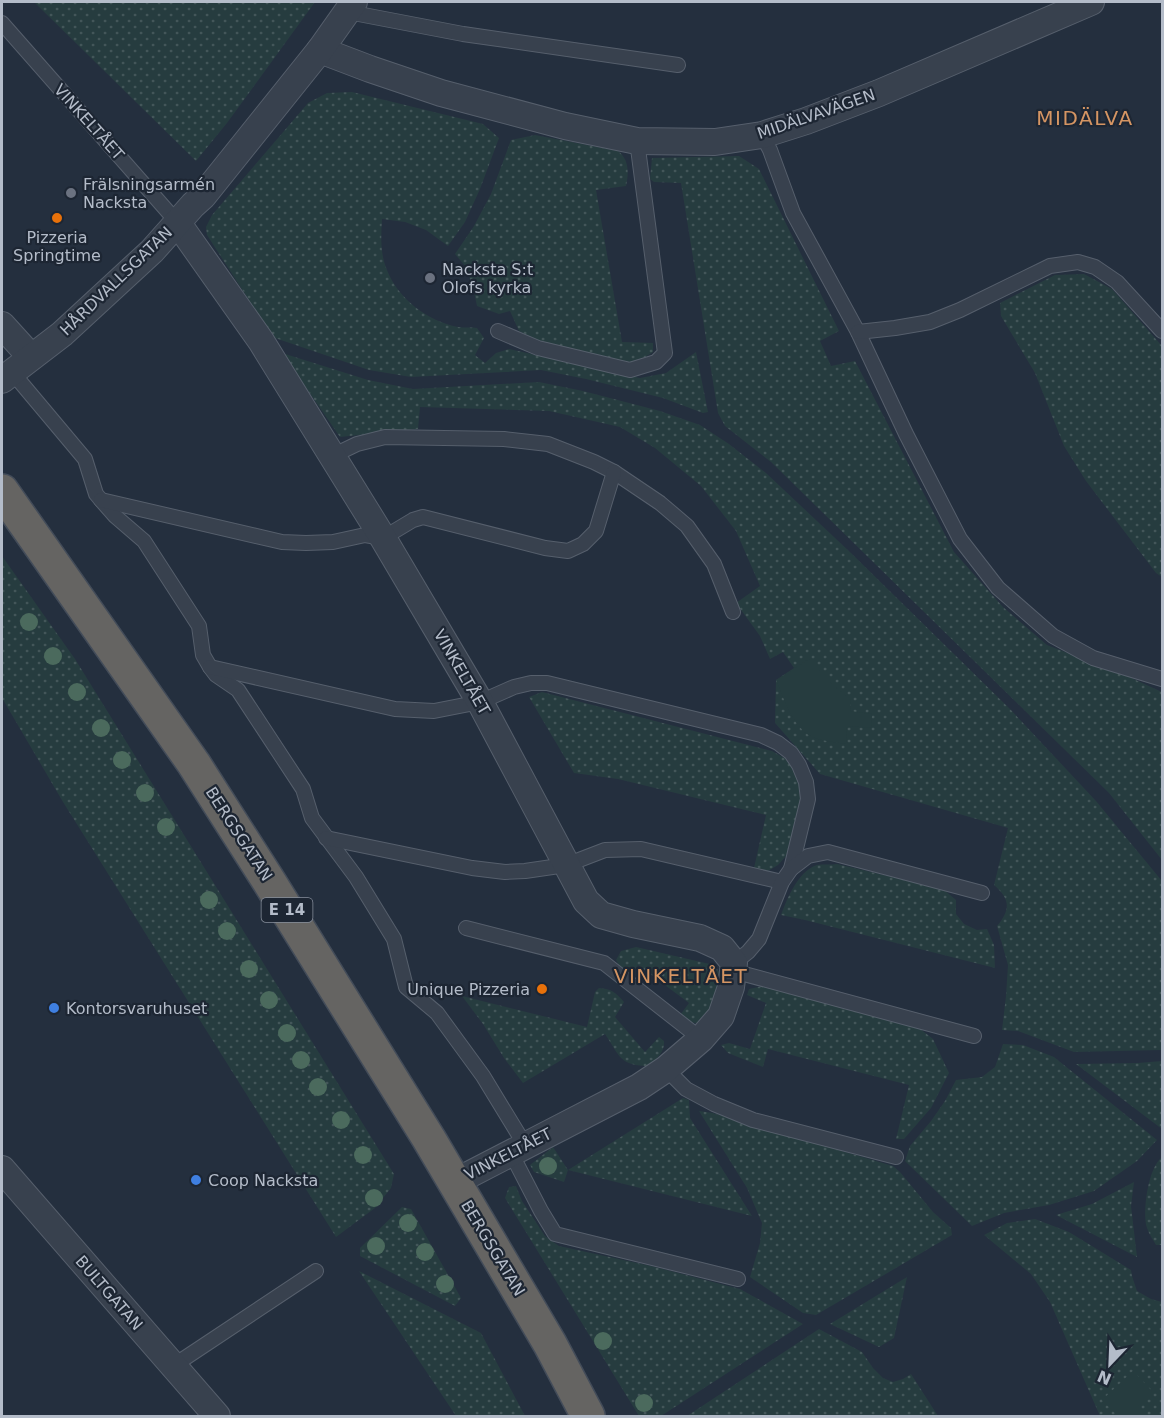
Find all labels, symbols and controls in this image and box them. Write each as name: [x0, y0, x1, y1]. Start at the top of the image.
street label: VINKELTÅET: [50, 80, 128, 164]
street label: MIDÄLVAVÄGEN: [754, 85, 878, 143]
district label: MIDÄLVA: [1036, 106, 1134, 130]
place label: Frälsningsarmén Nacksta: [83, 175, 215, 212]
marker: Frälsningsarmén Nacksta: [64, 186, 78, 200]
marker: Pizzeria Springtime: [50, 211, 64, 225]
street label: HÅRDVALLSGATAN: [56, 223, 176, 339]
place label: Pizzeria Springtime: [13, 228, 101, 265]
place label: Nacksta S:t Olofs kyrka: [442, 260, 533, 297]
marker: Nacksta S:t Olofs kyrka: [423, 271, 437, 285]
street label: VINKELTÅET: [430, 626, 494, 718]
street label: BERGSGATAN: [202, 783, 276, 885]
road number: E 14: [262, 898, 312, 922]
district label: VINKELTÅET: [614, 964, 748, 988]
place label: Unique Pizzeria: [407, 980, 530, 999]
marker: Unique Pizzeria: [535, 982, 549, 996]
place label: Kontorsvaruhuset: [66, 999, 207, 1018]
marker: Kontorsvaruhuset: [47, 1001, 61, 1015]
street label: VINKELTÅET: [461, 1124, 555, 1184]
place label: Coop Nacksta: [208, 1171, 318, 1190]
marker: Coop Nacksta: [189, 1173, 203, 1187]
street label: BERGSGATAN: [457, 1197, 529, 1299]
street label: BULTGATAN: [71, 1252, 147, 1334]
north arrow: [1080, 1334, 1140, 1394]
text: N: [1094, 1366, 1114, 1389]

